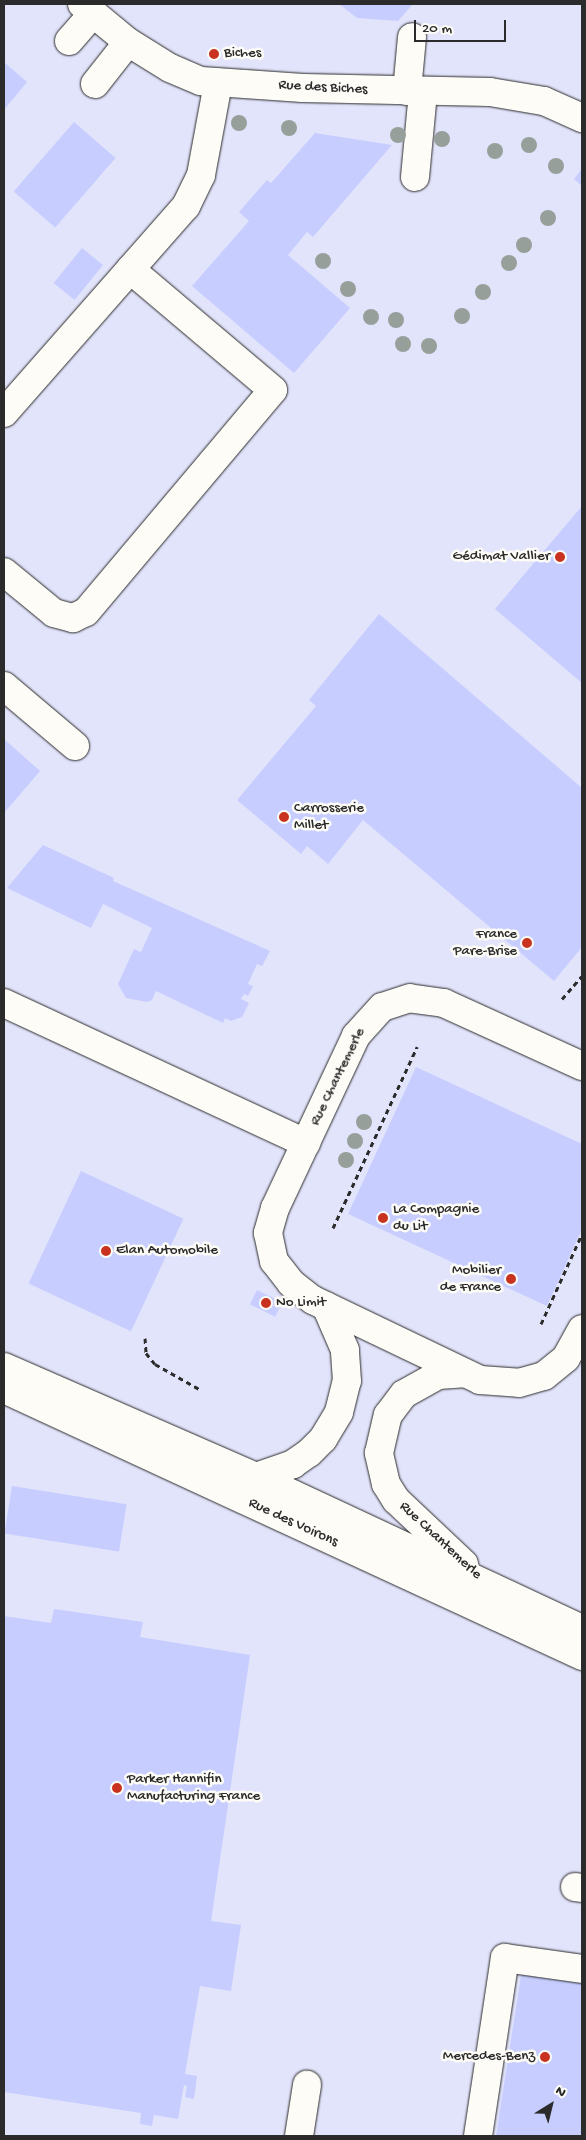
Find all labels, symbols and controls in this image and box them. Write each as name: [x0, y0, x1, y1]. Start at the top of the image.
scale bar: [416, 10, 508, 42]
text: 20 m: [422, 20, 452, 38]
place label: Biches: [224, 45, 261, 63]
marker: Biches: [208, 48, 220, 60]
street label: Rue des Biches: [278, 77, 368, 99]
place label: Gédimat Vallier: [453, 548, 550, 566]
marker: Gédimat Vallier: [554, 551, 566, 563]
place label: Carrosserie Millet: [294, 799, 364, 834]
marker: Carrosserie Millet: [278, 811, 290, 823]
place label: France Pare-Brise: [453, 925, 517, 960]
marker: France Pare-Brise: [521, 937, 533, 949]
street label: Rue Chantemerle: [307, 1025, 369, 1129]
place label: La Compagnie du Lit: [393, 1200, 479, 1235]
marker: La Compagnie du Lit: [377, 1212, 389, 1224]
place label: Elan Automobile: [116, 1242, 218, 1260]
marker: Elan Automobile: [100, 1245, 112, 1257]
place label: Mobilier de France: [440, 1261, 501, 1296]
marker: Mobilier de France: [505, 1273, 517, 1285]
place label: No Limit: [276, 1294, 326, 1312]
marker: No Limit: [260, 1297, 272, 1309]
street label: Rue des Voirons: [245, 1494, 341, 1552]
street label: Rue Chantemerle: [395, 1498, 485, 1584]
place label: Parker Hannifin Manufacturing France: [127, 1770, 260, 1805]
marker: Parker Hannifin Manufacturing France: [111, 1782, 123, 1794]
place label: Mercedes-Benz: [443, 2048, 535, 2066]
marker: Mercedes-Benz: [539, 2051, 551, 2063]
north arrow: [526, 2080, 576, 2130]
text: N: [551, 2083, 569, 2102]

